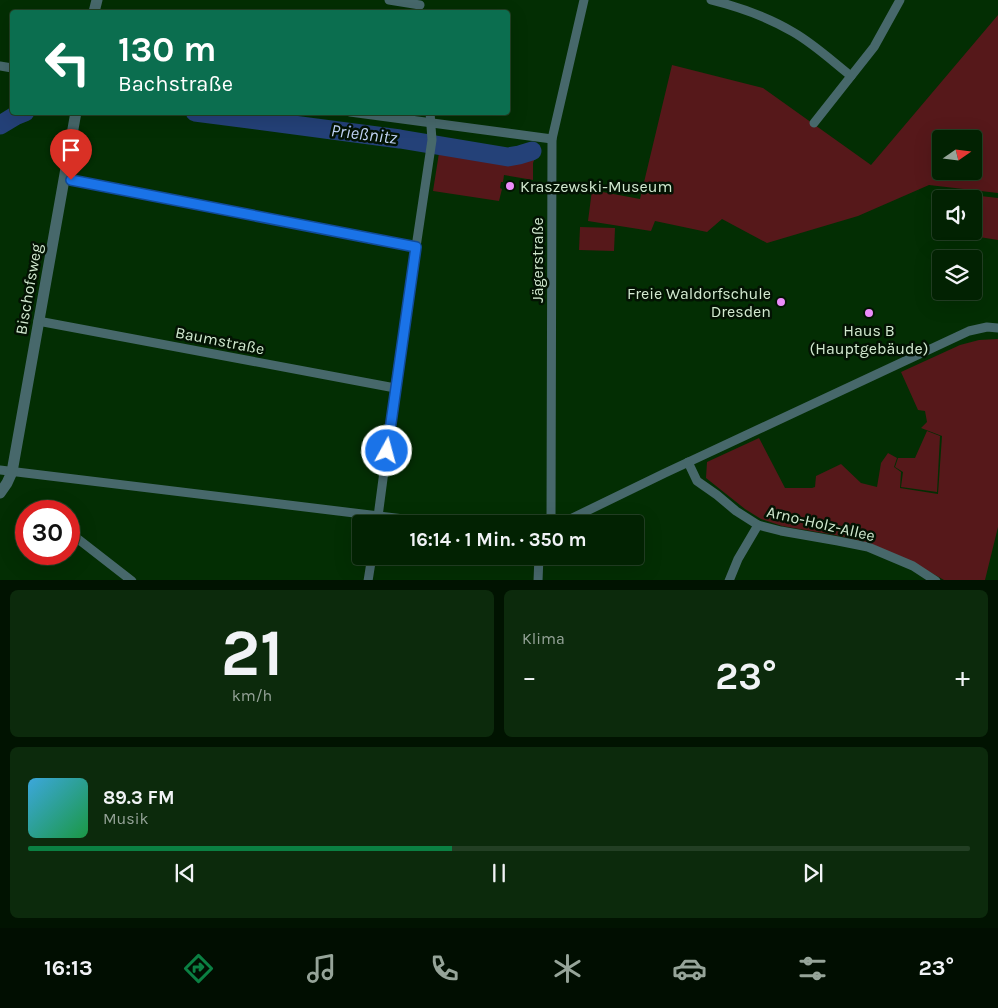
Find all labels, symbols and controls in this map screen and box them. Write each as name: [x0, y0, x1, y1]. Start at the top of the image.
text: 130 m: [118, 29, 216, 70]
icon: left: [35, 30, 100, 95]
text: Bachstraße: [118, 71, 233, 97]
water label: Prießnitz: [330, 119, 399, 149]
pin: [50, 129, 92, 180]
north arrow: [932, 130, 982, 180]
map controls: [932, 130, 982, 300]
icon: arrive: [57, 136, 85, 164]
place label: Kraszewski-Museum: [520, 177, 672, 196]
marker: Kraszewski-Museum: [504, 180, 516, 192]
button: sound: [932, 190, 982, 240]
street label: Jägerstraße: [528, 217, 547, 303]
street label: Bischofsweg: [11, 242, 46, 336]
button: layers: [932, 250, 982, 300]
place label: Freie Waldorfschule Dresden: [627, 284, 771, 321]
marker: Freie Waldorfschule Dresden: [775, 296, 787, 308]
marker: Haus B (Hauptgebäude): [863, 307, 875, 319]
place label: Haus B (Hauptgebäude): [810, 321, 928, 358]
street label: Baumstraße: [174, 323, 266, 358]
position arrow: [360, 424, 412, 476]
speed limit sign: 30: [15, 500, 80, 565]
street label: Arno-Holz-Allee: [765, 502, 877, 545]
text: 16:14 · 1 Min. · 350 m: [410, 529, 587, 551]
text: 21: [221, 615, 283, 691]
text: Klima: [522, 629, 565, 648]
text: 23°: [715, 654, 777, 699]
text: −: [522, 660, 537, 693]
text: +: [955, 660, 970, 693]
text: km/h: [232, 686, 272, 705]
text: 89.3 FM: [103, 787, 175, 809]
text: Musik: [103, 809, 148, 828]
icon: previous: [171, 859, 199, 887]
icon: pause: [485, 859, 513, 887]
icon: next: [799, 859, 827, 887]
icon: directions: [181, 951, 216, 986]
icon: music: [304, 951, 339, 986]
icon: phone: [427, 951, 462, 986]
icon: climate: [550, 951, 585, 986]
icon: car: [672, 951, 707, 986]
icon: filters: [795, 951, 830, 986]
text: 16:13: [44, 955, 93, 981]
text: 23°: [918, 955, 954, 981]

